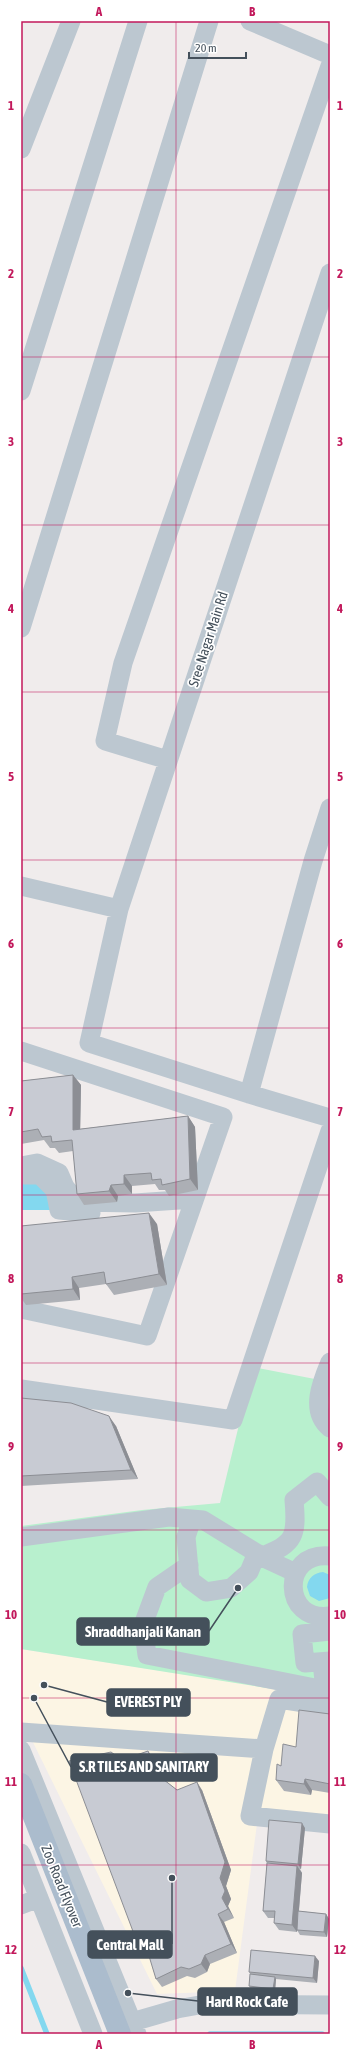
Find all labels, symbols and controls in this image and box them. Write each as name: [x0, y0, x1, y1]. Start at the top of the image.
text: A: [95, 4, 103, 19]
text: B: [249, 4, 256, 19]
scale bar: [189, 34, 246, 60]
text: 20 m: [195, 41, 217, 55]
text: 1: [8, 98, 14, 113]
text: 1: [337, 98, 343, 113]
text: 2: [8, 266, 14, 281]
text: 2: [337, 266, 343, 281]
text: 3: [8, 434, 14, 449]
text: 3: [337, 434, 343, 449]
street label: Sree Nagar Main Rd: [185, 589, 231, 689]
text: 4: [7, 601, 14, 616]
text: 4: [336, 601, 343, 616]
text: 5: [8, 769, 14, 784]
text: 5: [337, 769, 343, 784]
text: 6: [8, 936, 14, 951]
text: 6: [337, 936, 343, 951]
text: 7: [8, 1104, 14, 1119]
text: 7: [337, 1104, 343, 1119]
text: 8: [8, 1271, 14, 1286]
text: 8: [337, 1271, 343, 1286]
text: 9: [8, 1439, 14, 1454]
text: 9: [337, 1439, 343, 1454]
text: 10: [5, 1607, 17, 1622]
text: 10: [334, 1607, 346, 1622]
callout: Shraddhanjali Kanan: [77, 1618, 209, 1645]
text: Shraddhanjali Kanan: [85, 1623, 201, 1640]
callout: EVEREST PLY: [107, 1689, 190, 1716]
text: EVEREST PLY: [114, 1693, 182, 1710]
callout: S.R TILES AND SANITARY: [71, 1754, 217, 1781]
text: S.R TILES AND SANITARY: [79, 1758, 209, 1775]
text: 11: [5, 1774, 17, 1789]
text: 11: [334, 1774, 346, 1789]
street label: Zoo Road Flyover: [38, 1842, 86, 1930]
callout: Central Mall: [88, 1931, 172, 1958]
text: Central Mall: [96, 1936, 165, 1953]
text: 12: [5, 1942, 17, 1957]
text: 12: [334, 1942, 346, 1957]
callout: Hard Rock Cafe: [198, 1988, 297, 2015]
text: Hard Rock Cafe: [206, 1993, 289, 2010]
text: A: [95, 2037, 103, 2052]
text: B: [249, 2037, 256, 2052]

